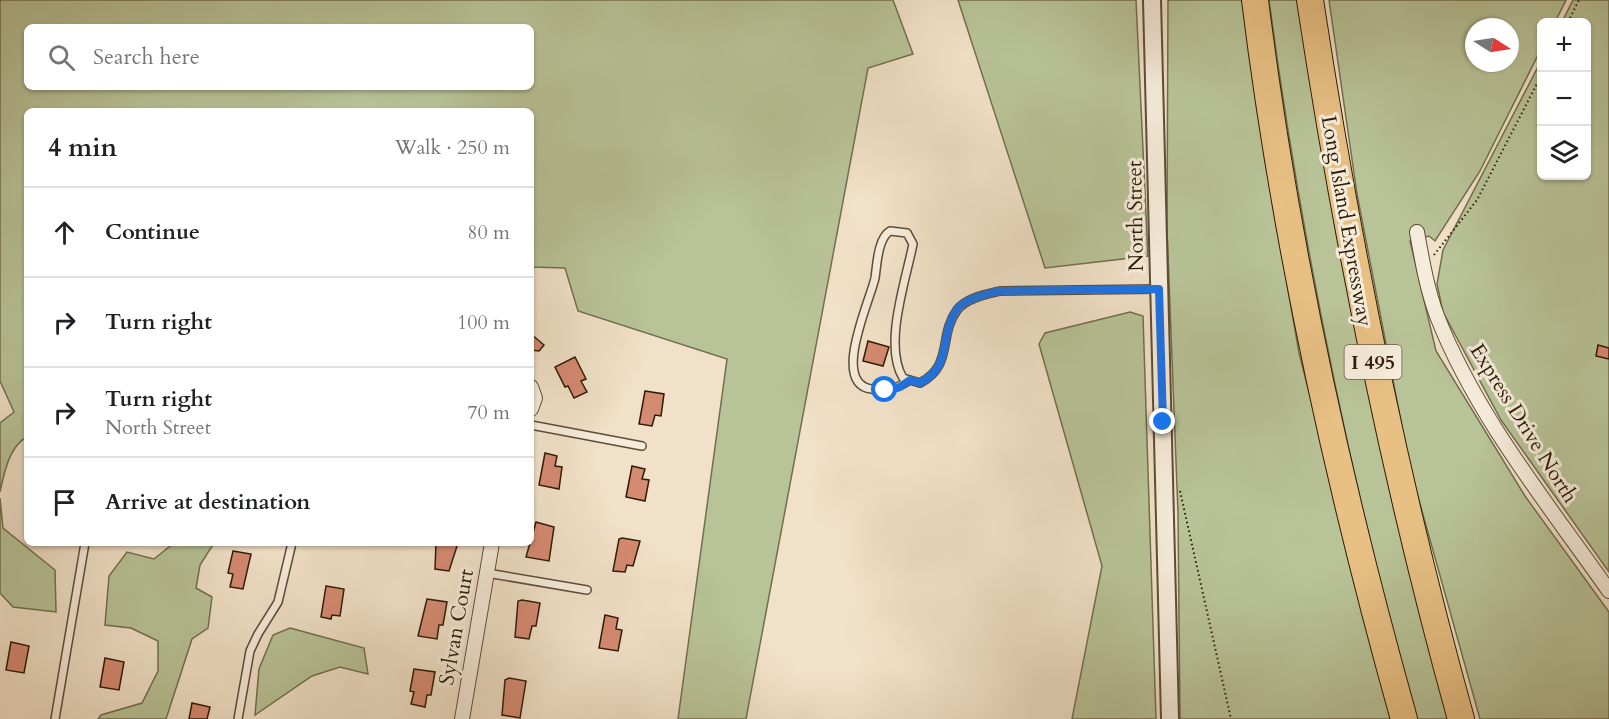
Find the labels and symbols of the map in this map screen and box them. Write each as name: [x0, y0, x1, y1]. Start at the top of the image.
north arrow: [1465, 18, 1519, 72]
street label: Long Island Expressway: [1314, 113, 1379, 329]
street label: North Street: [1120, 160, 1151, 272]
street label: Express Drive North: [1463, 338, 1585, 509]
road number: I 495: [1344, 345, 1402, 379]
route start: [871, 376, 897, 402]
route end: [1149, 408, 1175, 434]
street label: Sylvan Court: [432, 566, 481, 687]

